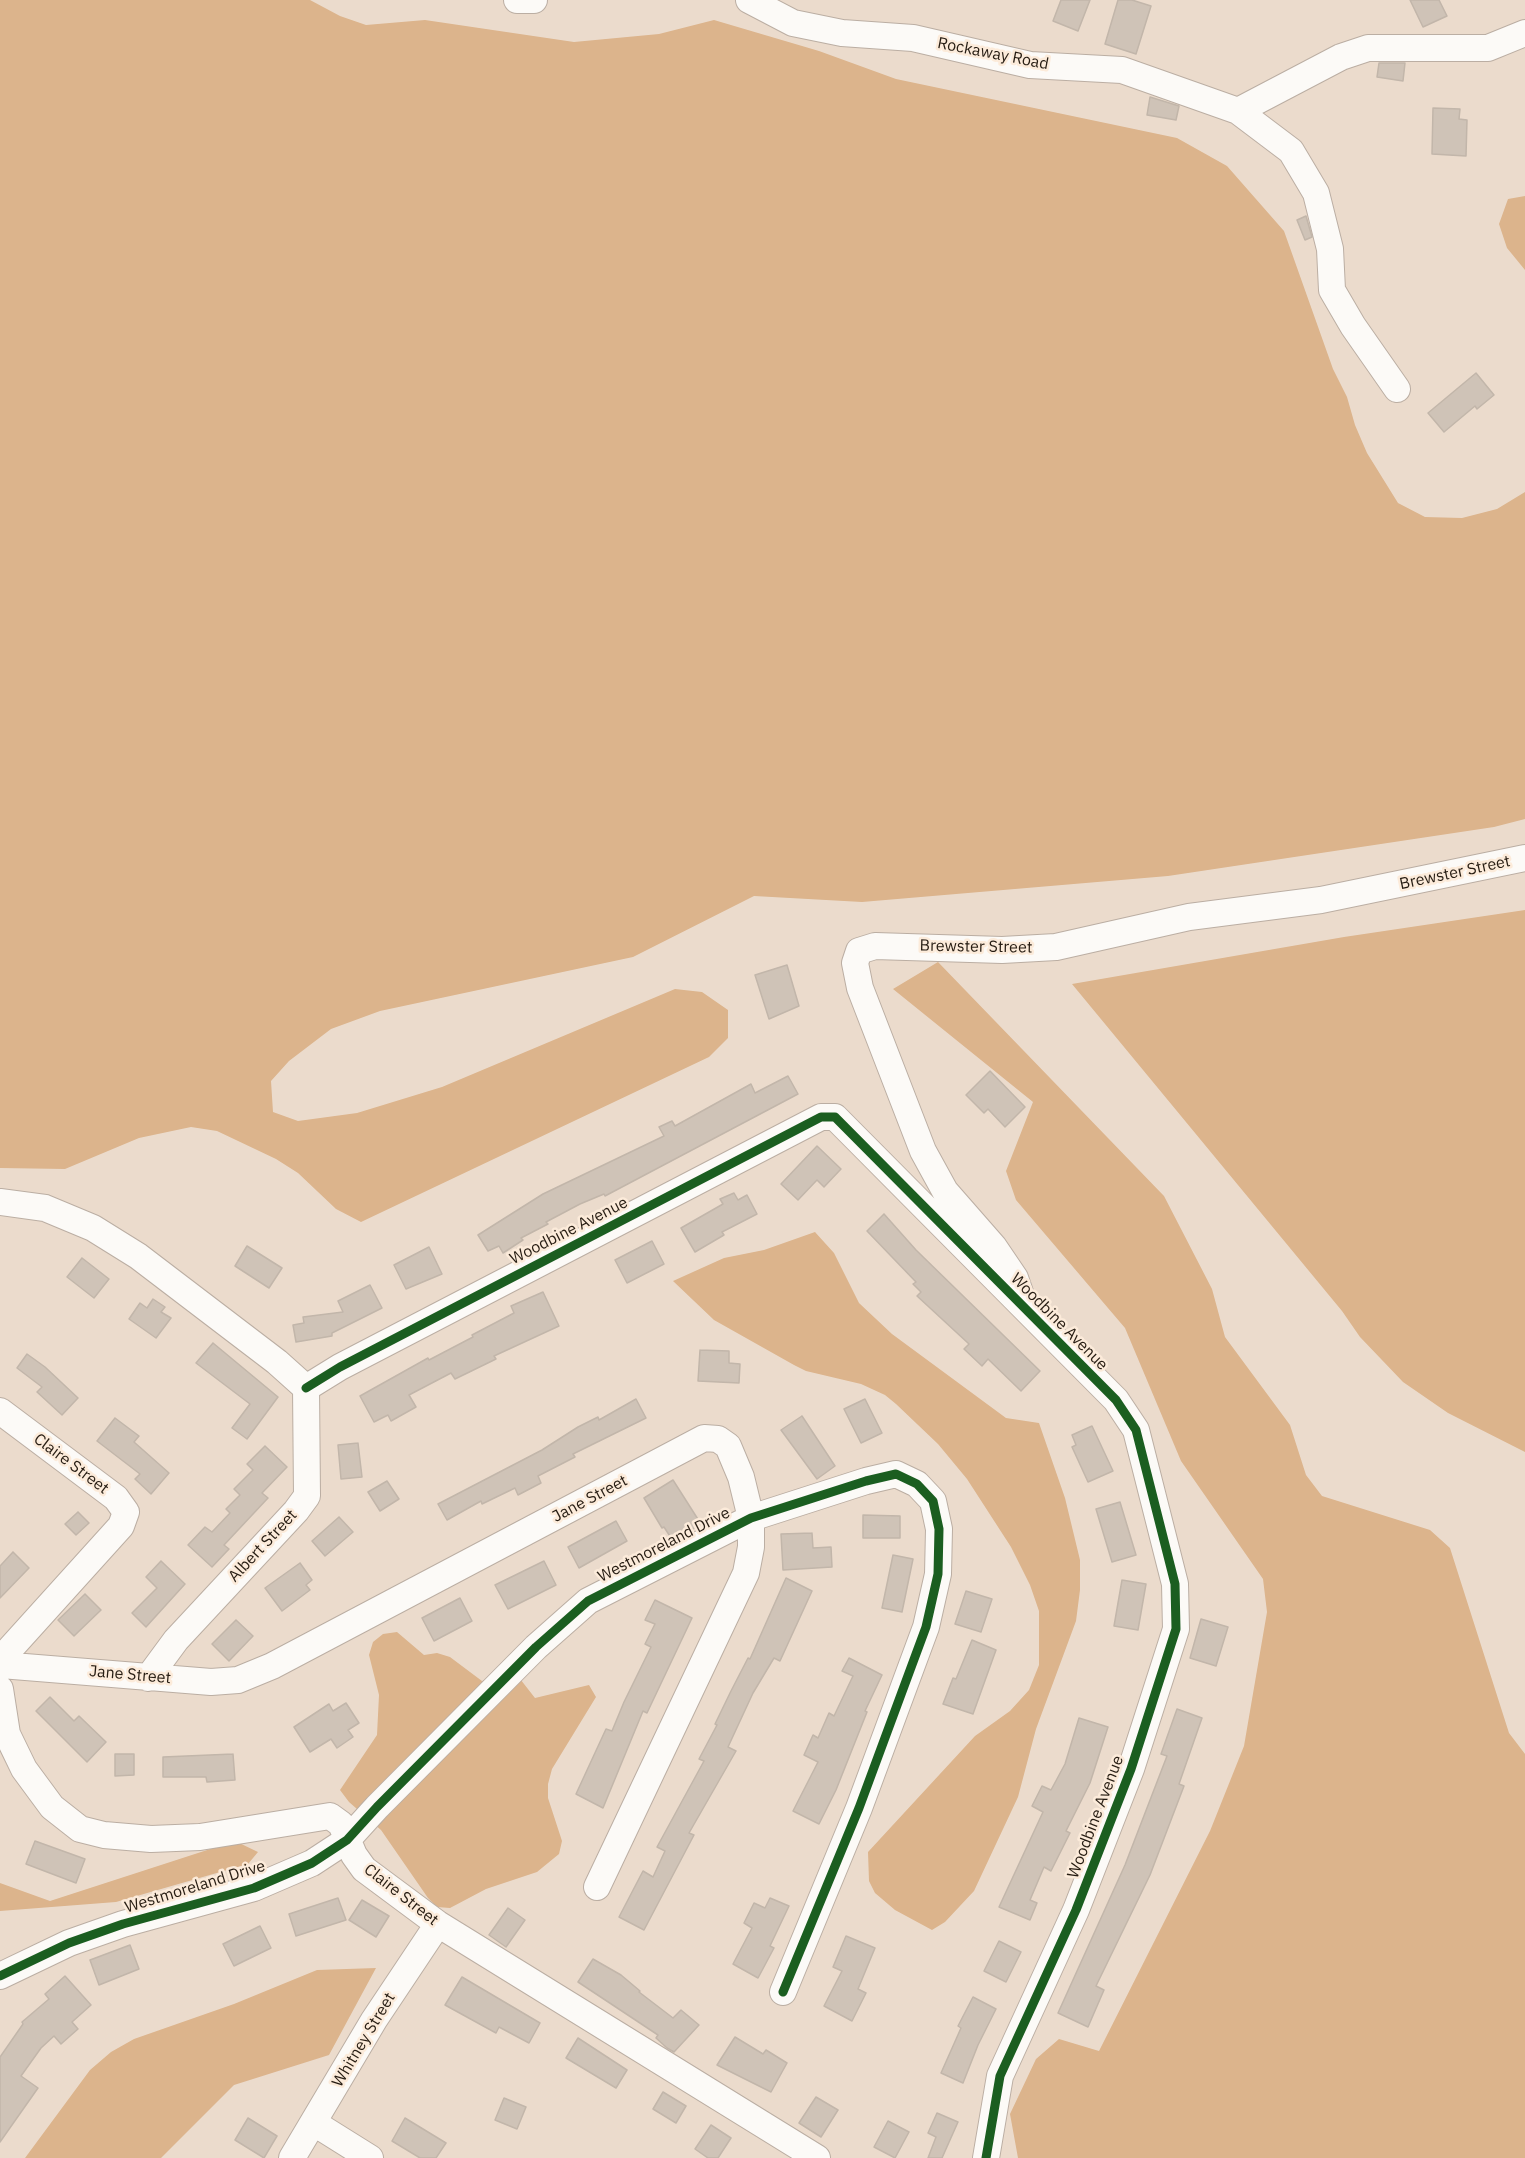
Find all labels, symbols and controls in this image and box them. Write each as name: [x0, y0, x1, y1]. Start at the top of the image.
street label: Rockaway Road: [936, 34, 1050, 74]
street label: Brewster Street: [1398, 852, 1512, 894]
street label: Brewster Street: [919, 936, 1033, 958]
street label: Woodbine Avenue: [507, 1193, 631, 1269]
street label: Woodbine Avenue: [1006, 1269, 1112, 1375]
street label: Claire Street: [30, 1430, 112, 1498]
street label: Jane Street: [549, 1471, 631, 1527]
street label: Westmoreland Drive: [595, 1503, 733, 1587]
street label: Albert Street: [225, 1506, 301, 1586]
street label: Jane Street: [88, 1662, 172, 1688]
street label: Woodbine Avenue: [1064, 1753, 1128, 1881]
street label: Westmoreland Drive: [122, 1857, 268, 1917]
street label: Claire Street: [360, 1860, 442, 1930]
street label: Whitney Street: [328, 1989, 400, 2091]

